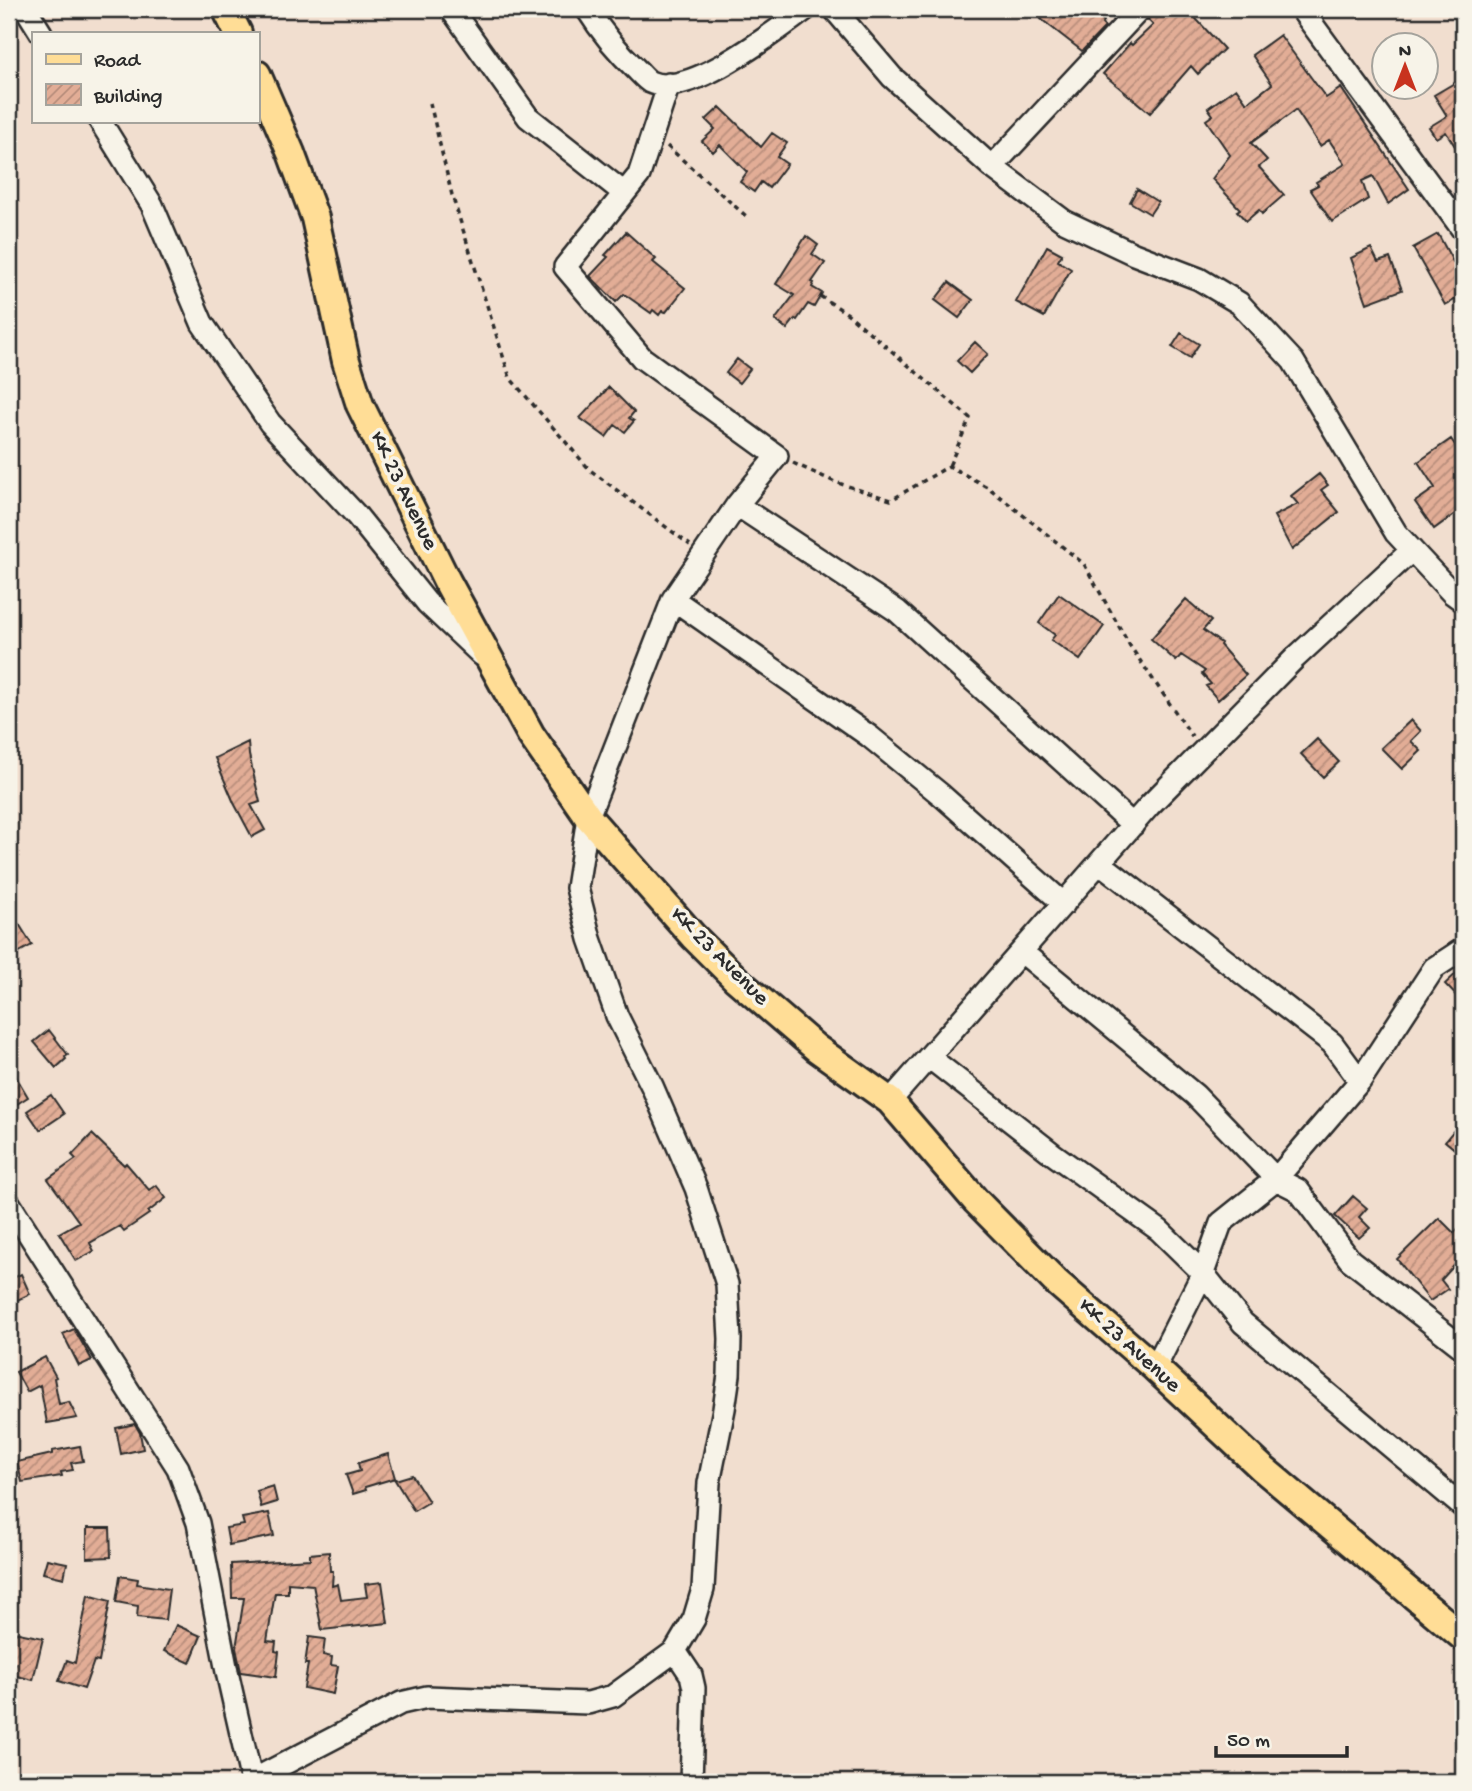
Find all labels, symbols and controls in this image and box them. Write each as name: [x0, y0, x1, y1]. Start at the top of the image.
legend: [32, 32, 259, 122]
north arrow: [1370, 32, 1440, 102]
text: N: [1399, 41, 1411, 64]
text: Road: [94, 50, 142, 75]
text: Building: [93, 86, 163, 111]
street label: KK 23 Avenue: [363, 427, 444, 556]
street label: KK 23 Avenue: [664, 902, 775, 1013]
street label: KK 23 Avenue: [1072, 1293, 1187, 1400]
scale bar: [1216, 1714, 1348, 1758]
text: 50 m: [1227, 1730, 1270, 1755]

